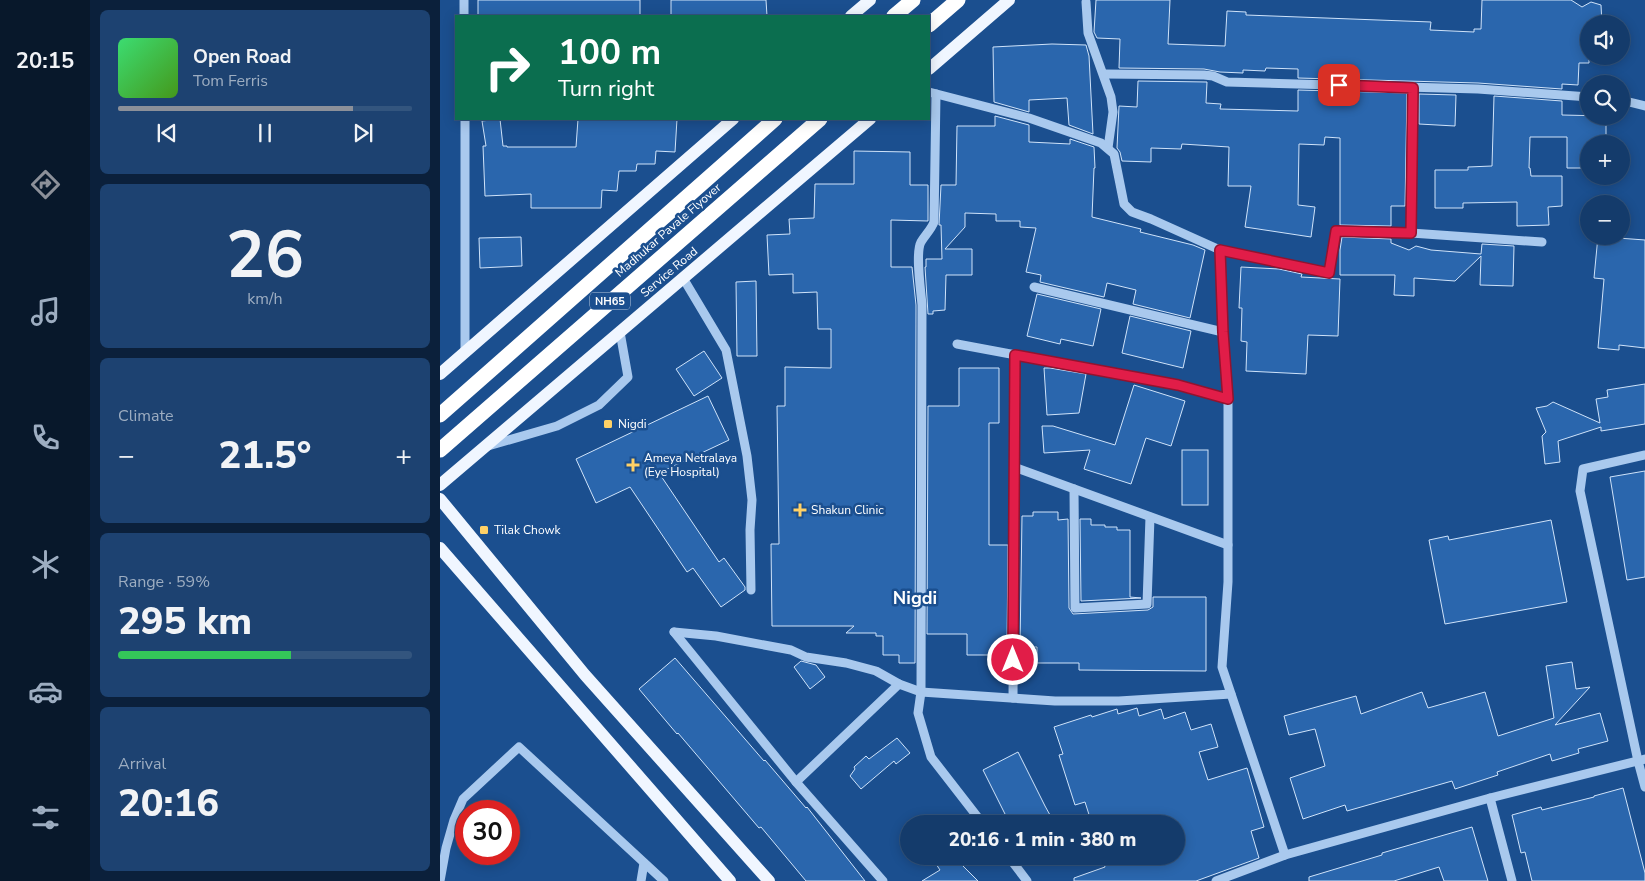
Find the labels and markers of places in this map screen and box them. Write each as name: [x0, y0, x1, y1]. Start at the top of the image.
pin: [1318, 64, 1360, 106]
place label: Nigdi: [618, 416, 646, 432]
marker: Nigdi: [602, 418, 614, 430]
place label: Ameya Netralaya (Eye Hospital): [644, 450, 737, 480]
marker: Ameya Netralaya (Eye Hospital): [626, 458, 640, 472]
place label: Shakun Clinic: [811, 502, 884, 518]
marker: Shakun Clinic: [793, 503, 807, 517]
place label: Tilak Chowk: [494, 522, 562, 538]
marker: Tilak Chowk: [478, 524, 490, 536]

